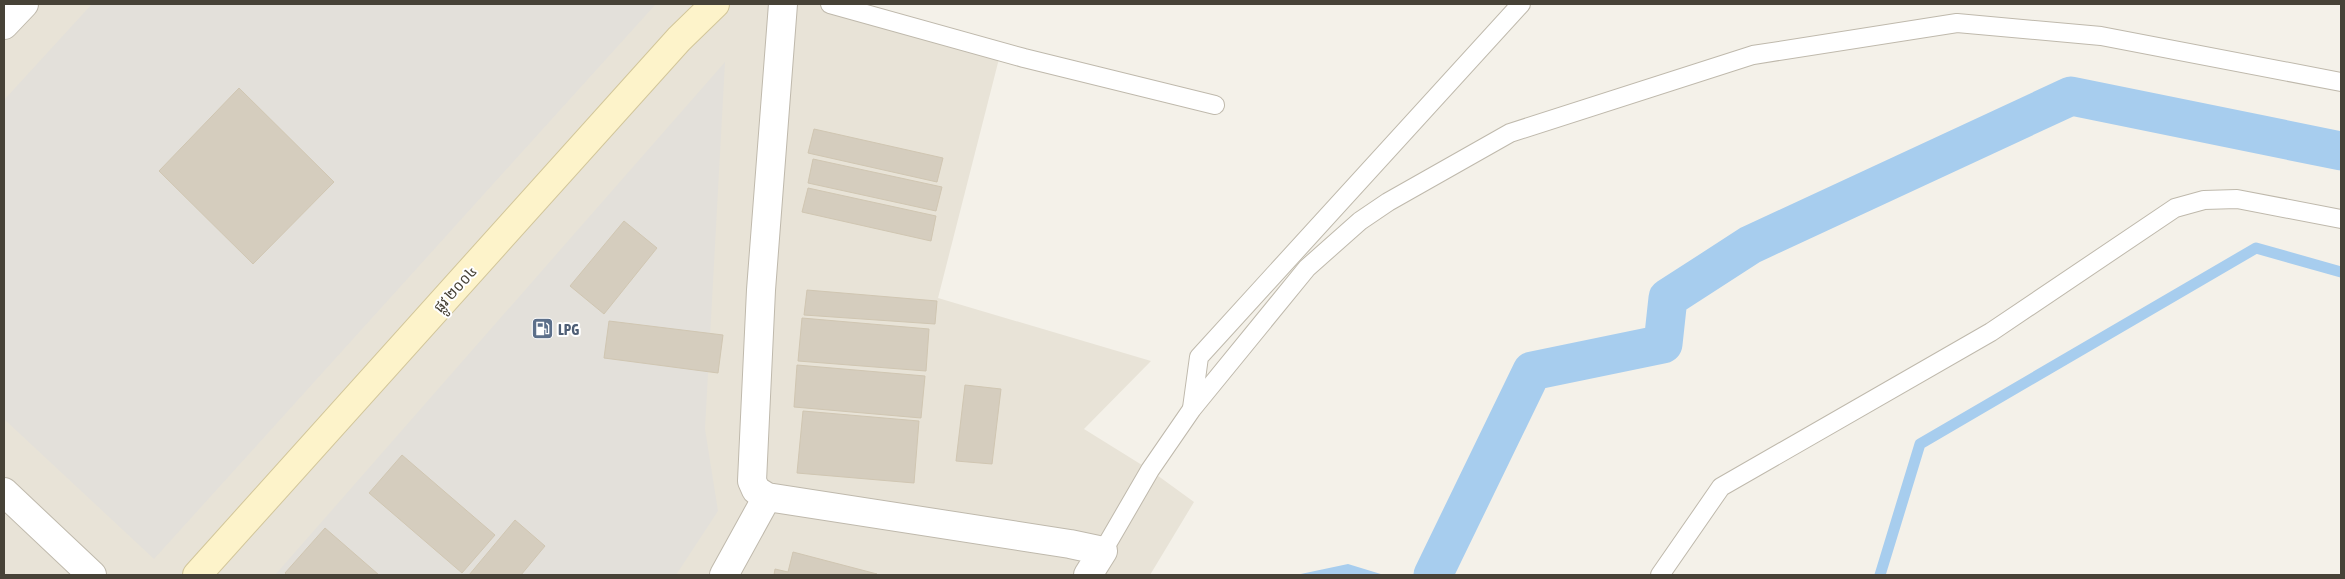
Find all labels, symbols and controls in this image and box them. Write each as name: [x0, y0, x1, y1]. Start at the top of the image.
street label: ផ្លូវ ២០០៤: [430, 262, 484, 319]
fuel station icon: LPG: [530, 317, 554, 341]
place label: LPG: [558, 321, 579, 338]

